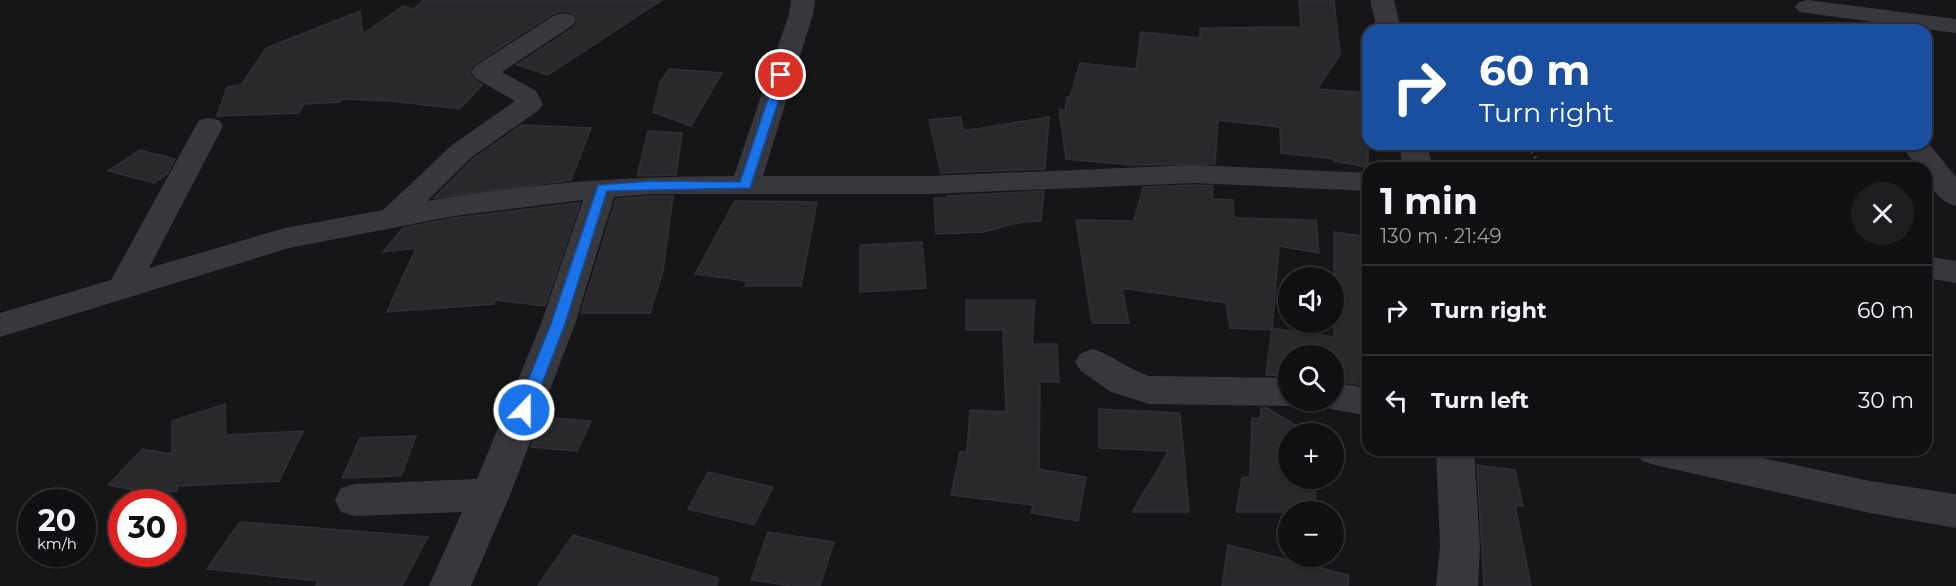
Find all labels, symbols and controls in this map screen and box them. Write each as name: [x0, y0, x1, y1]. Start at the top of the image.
text: 60 m: [1479, 44, 1590, 96]
icon: right: [1380, 48, 1458, 126]
pin: [755, 49, 806, 100]
icon: arrive: [764, 58, 797, 91]
text: Turn right: [1479, 96, 1614, 129]
text: 1 min: [1380, 179, 1478, 223]
button: close: [1851, 182, 1914, 245]
text: 130 m · 21:49: [1380, 224, 1502, 248]
map controls: [1278, 267, 1344, 567]
button: sound: [1278, 267, 1344, 333]
icon: right: [1380, 294, 1413, 327]
text: Turn right: [1431, 297, 1546, 324]
text: 60 m: [1857, 297, 1914, 324]
button: search: [1278, 345, 1344, 411]
position arrow: [492, 378, 556, 442]
icon: left: [1380, 384, 1413, 417]
text: Turn left: [1431, 387, 1529, 414]
text: 30 m: [1858, 387, 1914, 414]
button: +: [1278, 423, 1344, 489]
speed limit sign: 30: [108, 489, 186, 567]
button: −: [1278, 501, 1344, 567]
text: 20: [38, 502, 76, 539]
text: km/h: [37, 534, 77, 553]

